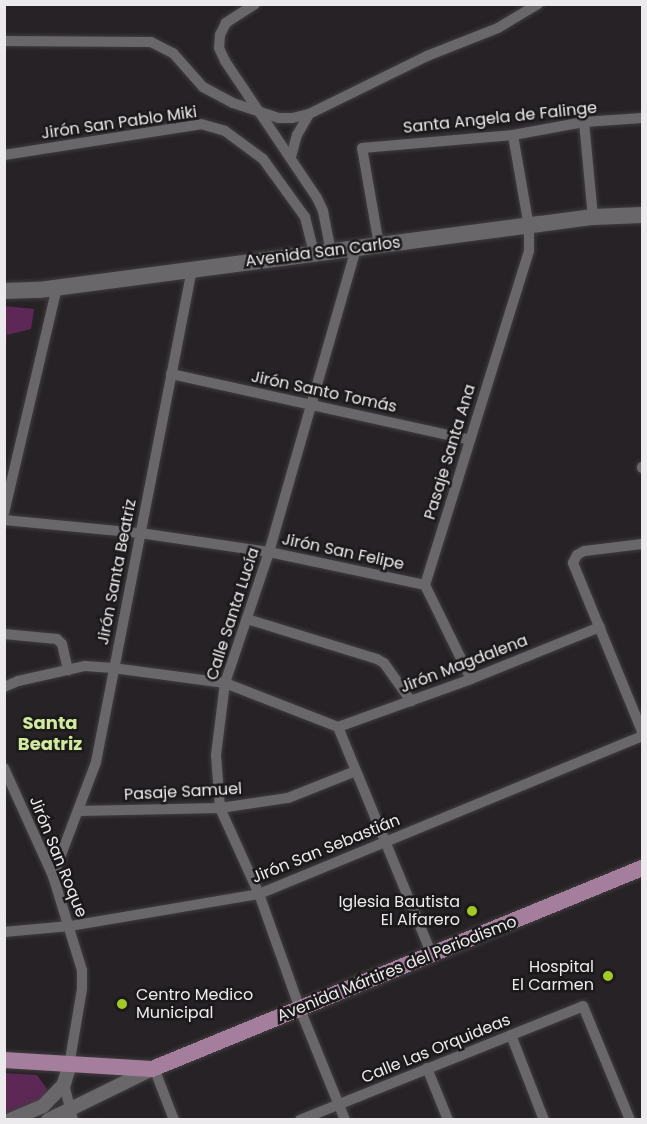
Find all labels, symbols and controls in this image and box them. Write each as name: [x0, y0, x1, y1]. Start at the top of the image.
street label: Santa Angela de Falinge: [402, 98, 598, 138]
street label: Jirón San Pablo Miki: [40, 103, 198, 143]
street label: Avenida San Carlos: [244, 233, 402, 271]
street label: Jirón Santo Tomás: [249, 367, 399, 417]
street label: Pasaje Santa Ana: [420, 382, 480, 522]
street label: Jirón Santa Beatriz: [93, 498, 141, 646]
street label: Jirón San Felipe: [280, 530, 406, 574]
street label: Calle Santa Lucía: [203, 545, 263, 683]
street label: Jirón Magdalena: [398, 631, 530, 697]
district label: Santa Beatriz: [18, 713, 82, 756]
street label: Pasaje Samuel: [123, 779, 243, 805]
street label: Jirón San Roque: [25, 794, 91, 920]
street label: Jirón San Sebastián: [249, 811, 403, 887]
place label: Iglesia Bautista El Alfarero: [338, 892, 460, 930]
marker: Iglesia Bautista El Alfarero: [465, 904, 479, 918]
street label: Avenida Mártires del Periodismo: [274, 912, 520, 1026]
place label: Hospital El Carmen: [512, 957, 594, 995]
marker: Hospital El Carmen: [599, 967, 617, 985]
place label: Centro Medico Municipal: [136, 985, 253, 1023]
marker: Centro Medico Municipal: [113, 995, 131, 1013]
street label: Calle Las Orquideas: [359, 1010, 513, 1088]

